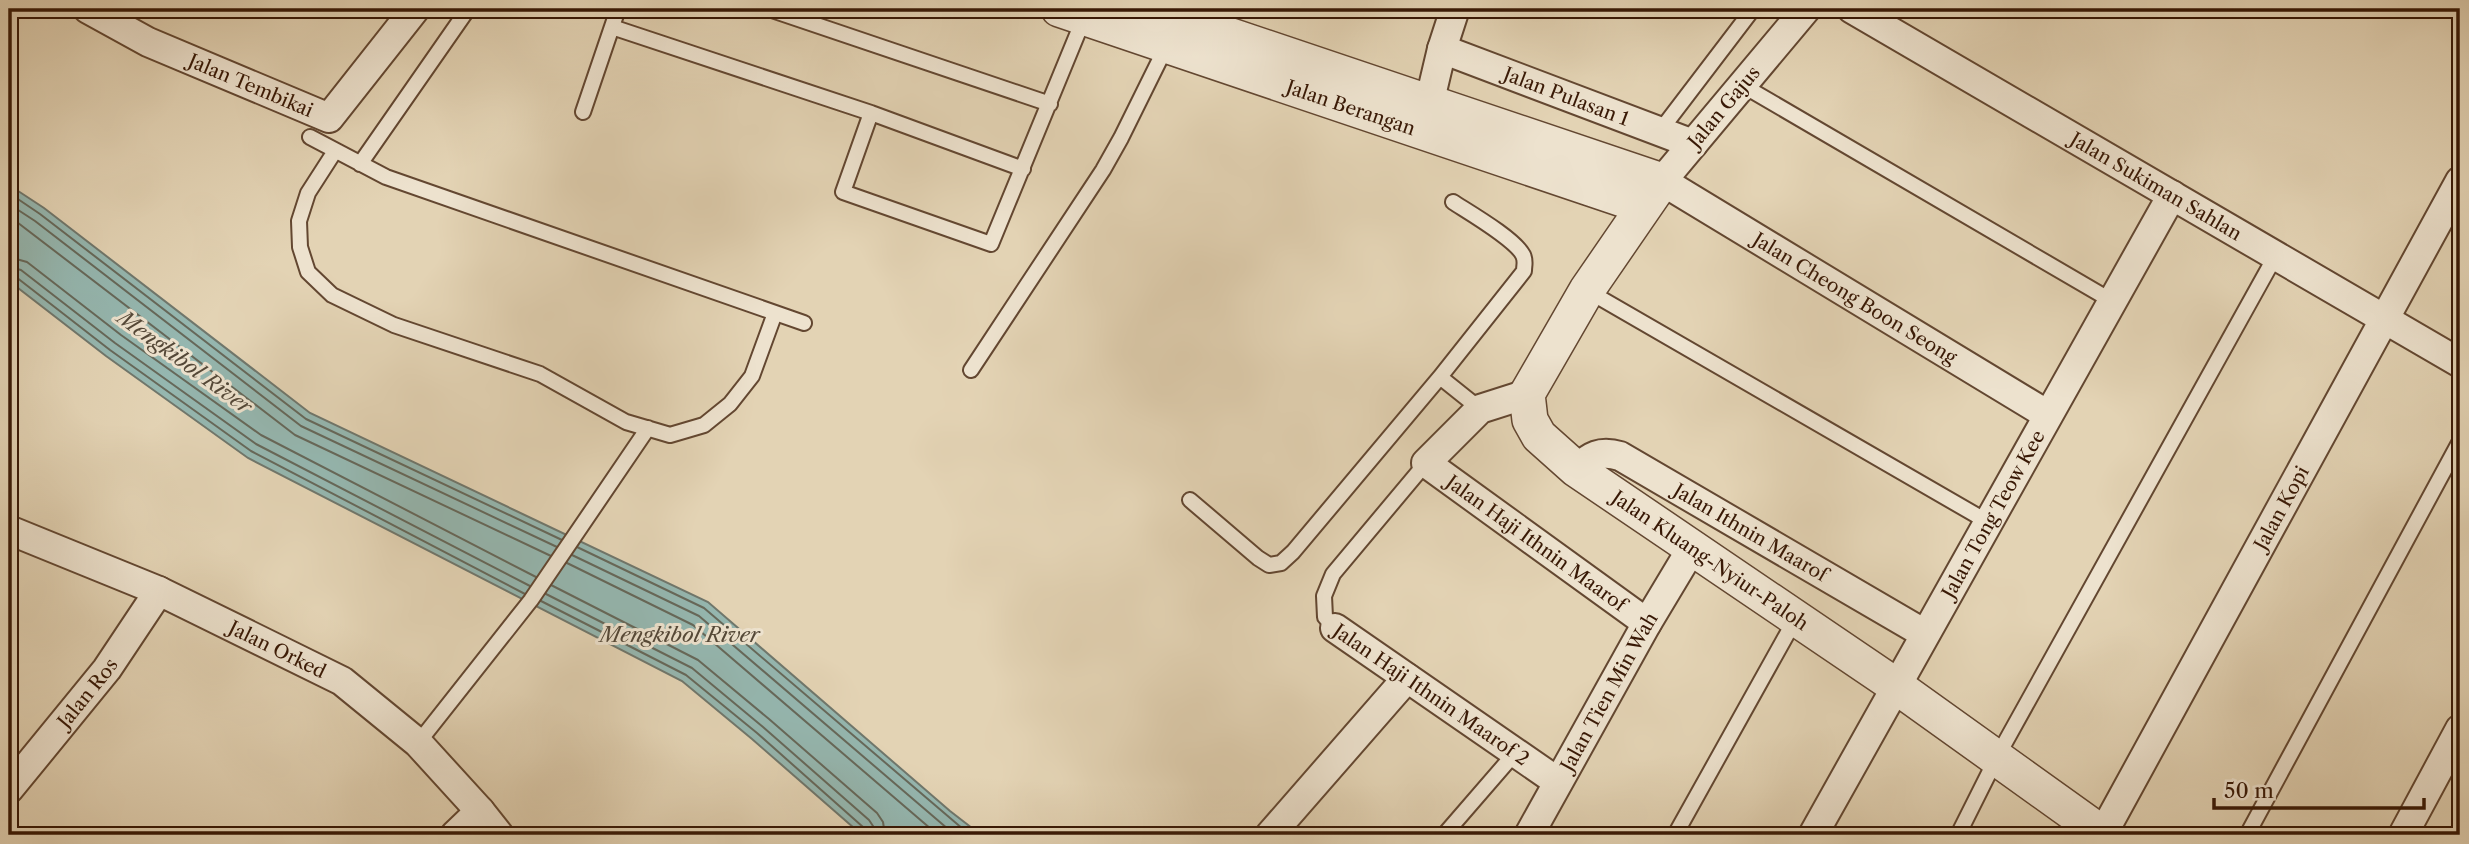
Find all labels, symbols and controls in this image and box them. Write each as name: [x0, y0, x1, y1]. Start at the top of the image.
street label: Jalan Tembikai: [182, 48, 317, 122]
street label: Jalan Pulasan 1: [1498, 61, 1632, 130]
street label: Jalan Gajus: [1681, 61, 1765, 155]
street label: Jalan Berangan: [1280, 74, 1419, 140]
street label: Jalan Sukiman Sahlan: [2064, 126, 2246, 245]
street label: Jalan Cheong Boon Seong: [1746, 226, 1962, 369]
water label: Mengkibol River: [111, 303, 258, 420]
street label: Jalan Tong Teow Kee: [1935, 426, 2049, 605]
street label: Jalan Kopi: [2247, 462, 2313, 557]
street label: Jalan Haji Ithnin Maarof: [1439, 468, 1633, 617]
street label: Jalan Ithnin Maarof: [1667, 477, 1834, 587]
street label: Jalan Kluang-Nyiur-Paloh: [1605, 484, 1813, 635]
street label: Jalan Tien Min Wah: [1554, 608, 1662, 778]
street label: Jalan Orked: [222, 614, 330, 683]
street label: Jalan Haji Ithnin Maarof 2: [1326, 617, 1534, 770]
water label: Mengkibol River: [597, 622, 761, 647]
street label: Jalan Ros: [50, 654, 122, 735]
scale bar: [2214, 767, 2424, 811]
text: 50 m: [2224, 778, 2274, 803]

